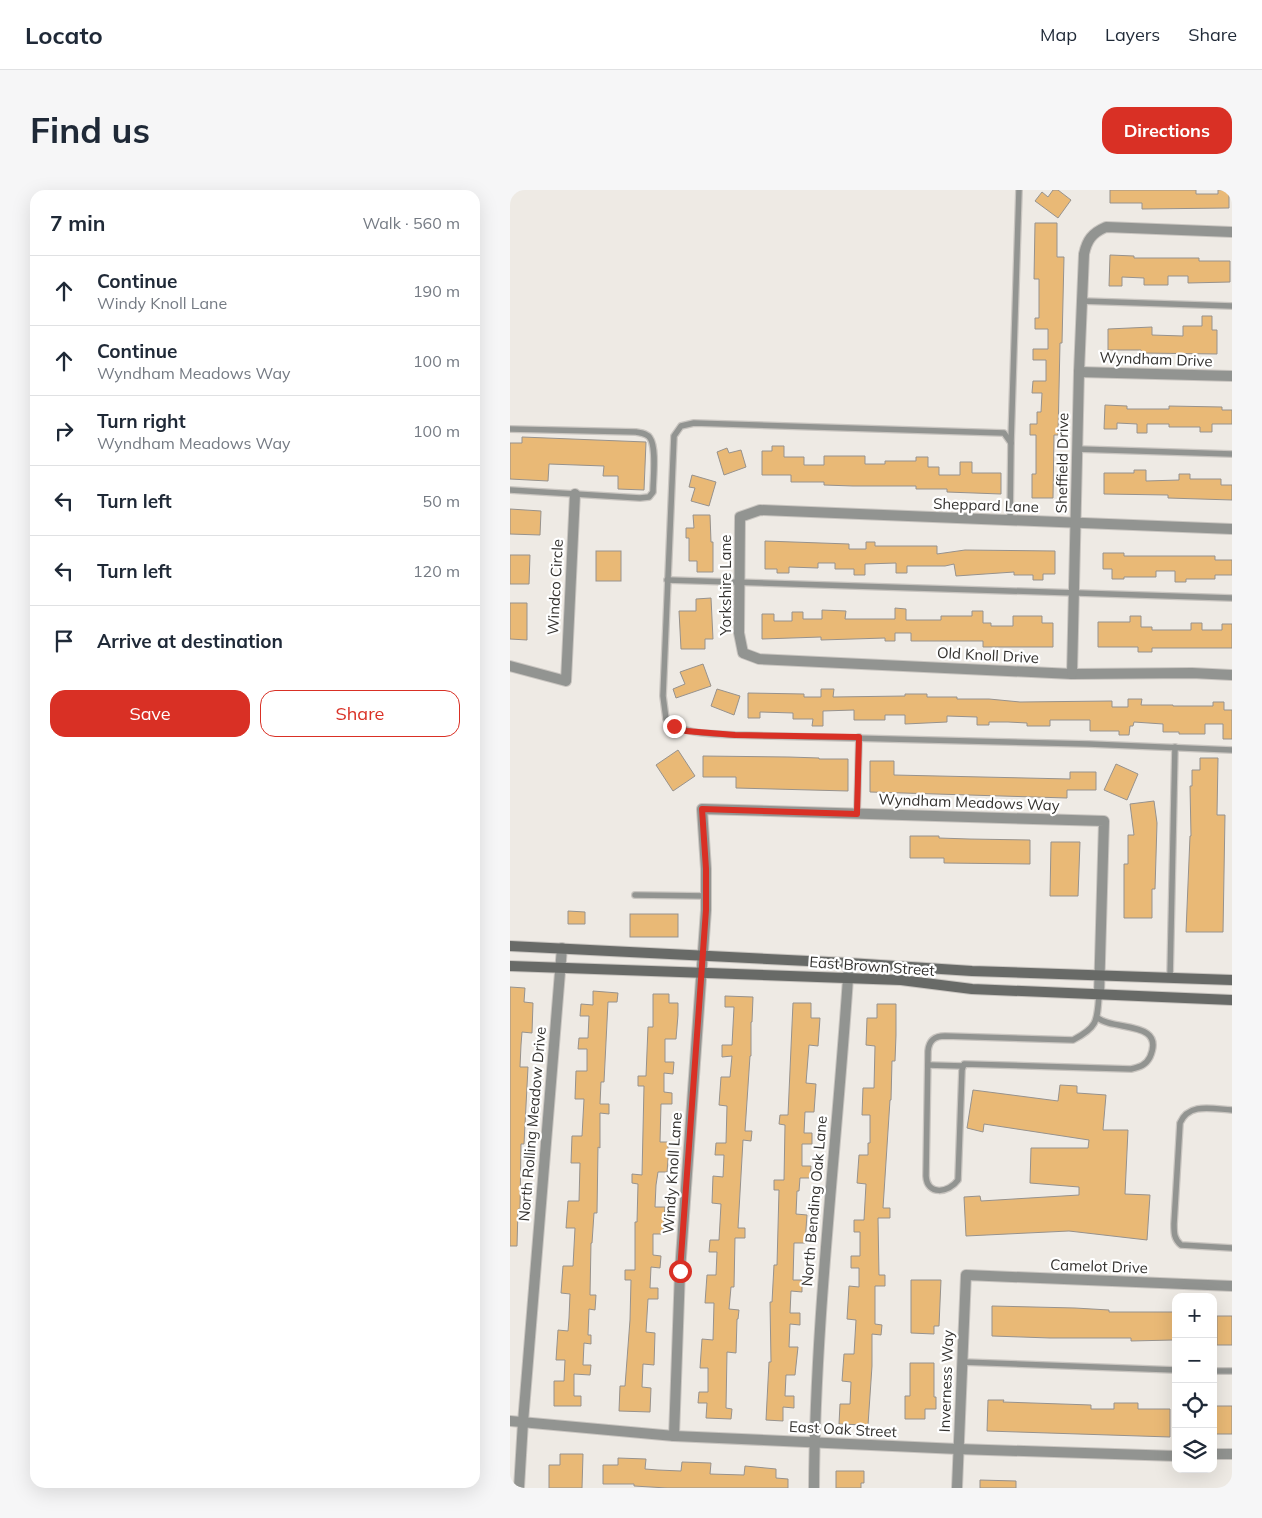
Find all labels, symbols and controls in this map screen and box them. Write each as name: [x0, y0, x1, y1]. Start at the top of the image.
text: Locato: [25, 20, 103, 50]
text: Map: [1040, 23, 1077, 46]
text: Layers: [1105, 23, 1160, 46]
text: Share: [1188, 23, 1237, 46]
button: Directions: [1102, 107, 1232, 154]
text: Find us: [30, 108, 150, 152]
text: 7 min: [50, 210, 105, 236]
text: Walk · 560 m: [362, 213, 460, 233]
text: Continue: [97, 269, 177, 293]
icon: ahead: [50, 277, 78, 305]
text: 190 m: [413, 281, 460, 301]
text: Windy Knoll Lane: [97, 293, 227, 313]
text: Continue: [97, 339, 177, 363]
icon: ahead: [50, 347, 78, 375]
street label: Wyndham Drive: [1099, 348, 1213, 370]
text: 100 m: [413, 351, 460, 371]
text: Wyndham Meadows Way: [97, 363, 290, 383]
text: Turn right: [97, 409, 186, 433]
street label: Sheffield Drive: [1052, 413, 1072, 513]
icon: right: [50, 417, 78, 445]
text: 100 m: [413, 421, 460, 441]
text: Wyndham Meadows Way: [97, 433, 290, 453]
icon: left: [50, 487, 78, 515]
text: Turn left: [97, 489, 172, 513]
text: 50 m: [423, 491, 460, 511]
street label: Sheppard Lane: [933, 494, 1039, 516]
street label: Yorkshire Lane: [716, 535, 735, 636]
street label: Windco Circle: [543, 538, 567, 636]
icon: left: [50, 557, 78, 585]
text: Turn left: [97, 559, 172, 583]
text: 120 m: [413, 561, 460, 581]
icon: arrive: [50, 627, 78, 655]
text: Arrive at destination: [97, 629, 283, 653]
street label: Old Knoll Drive: [936, 643, 1040, 667]
button: Save: [50, 690, 250, 737]
button: Share: [260, 690, 460, 737]
route end: [663, 715, 686, 738]
street label: Wyndham Meadows Way: [878, 789, 1060, 815]
street label: East Brown Street: [809, 952, 935, 980]
street label: North Rolling Meadow Drive: [514, 1026, 550, 1222]
street label: Windy Knoll Lane: [658, 1112, 686, 1234]
street label: North Bending Oak Lane: [797, 1115, 831, 1287]
street label: Camelot Drive: [1050, 1255, 1148, 1277]
route start: [669, 1260, 692, 1283]
map controls: [1172, 1293, 1217, 1473]
button: +: [1172, 1293, 1217, 1338]
street label: Inverness Way: [935, 1329, 957, 1433]
button: −: [1172, 1338, 1217, 1383]
button: locate: [1172, 1383, 1217, 1428]
street label: East Oak Street: [789, 1417, 897, 1441]
button: layers: [1172, 1428, 1217, 1473]

